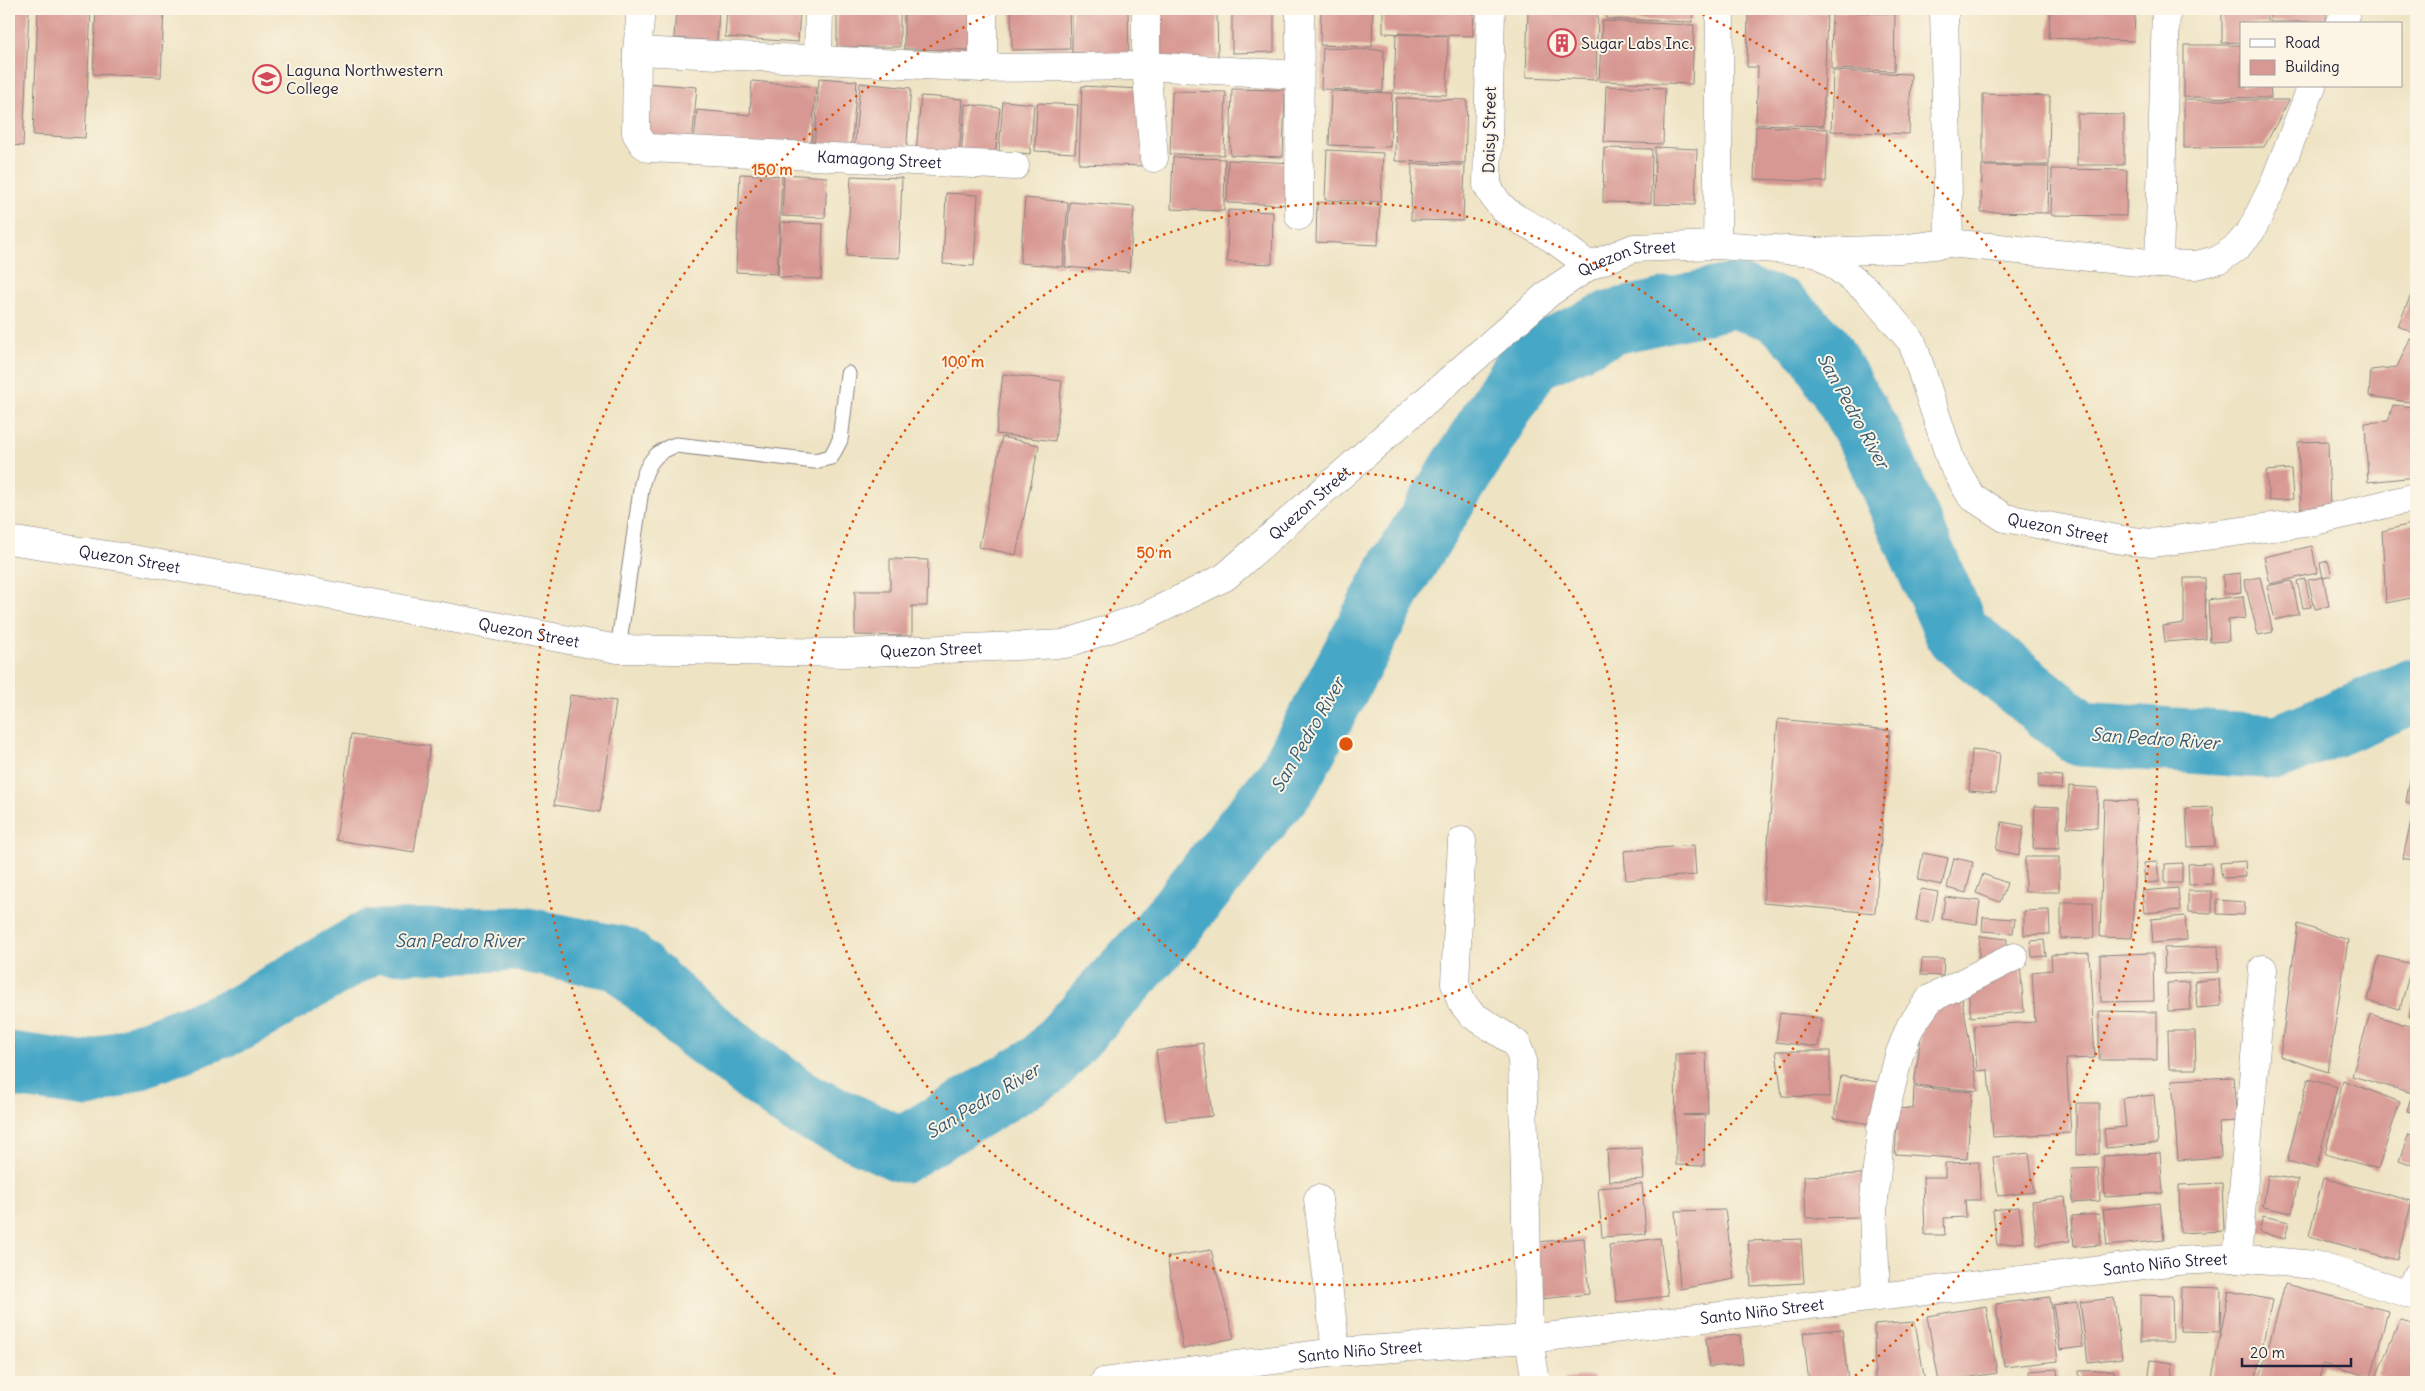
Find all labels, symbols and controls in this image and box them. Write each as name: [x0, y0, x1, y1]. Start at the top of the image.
legend: [2240, 22, 2402, 88]
building icon: Sugar Labs Inc.: [1547, 28, 1577, 58]
place label: Sugar Labs Inc.: [1581, 33, 1693, 53]
text: Road: [2285, 33, 2320, 52]
text: Building: [2285, 57, 2340, 76]
place label: Laguna Northwestern College: [286, 60, 443, 98]
school or university icon: Laguna Northwestern College: [252, 64, 282, 94]
street label: Daisy Street: [1478, 86, 1500, 174]
street label: Kamagong Street: [816, 146, 943, 172]
text: 150 m: [751, 160, 793, 179]
street label: Quezon Street: [1573, 236, 1677, 281]
water label: San Pedro River: [1812, 349, 1896, 475]
text: 100 m: [942, 352, 984, 371]
street label: Quezon Street: [1264, 461, 1355, 544]
street label: Quezon Street: [2006, 509, 2111, 547]
street label: Quezon Street: [78, 541, 182, 578]
text: 50 m: [1136, 543, 1172, 562]
street label: Quezon Street: [477, 613, 582, 652]
street label: Quezon Street: [880, 637, 983, 662]
water label: San Pedro River: [1266, 671, 1351, 796]
water label: San Pedro River: [2090, 723, 2222, 755]
centre of rings: [1337, 735, 1355, 753]
water label: San Pedro River: [395, 929, 526, 952]
water label: San Pedro River: [922, 1056, 1046, 1143]
street label: Santo Niño Street: [2102, 1248, 2228, 1280]
street label: Santo Niño Street: [1699, 1294, 1826, 1328]
street label: Santo Niño Street: [1297, 1336, 1424, 1367]
scale bar: [2242, 1336, 2351, 1368]
text: 20 m: [2250, 1343, 2285, 1362]

